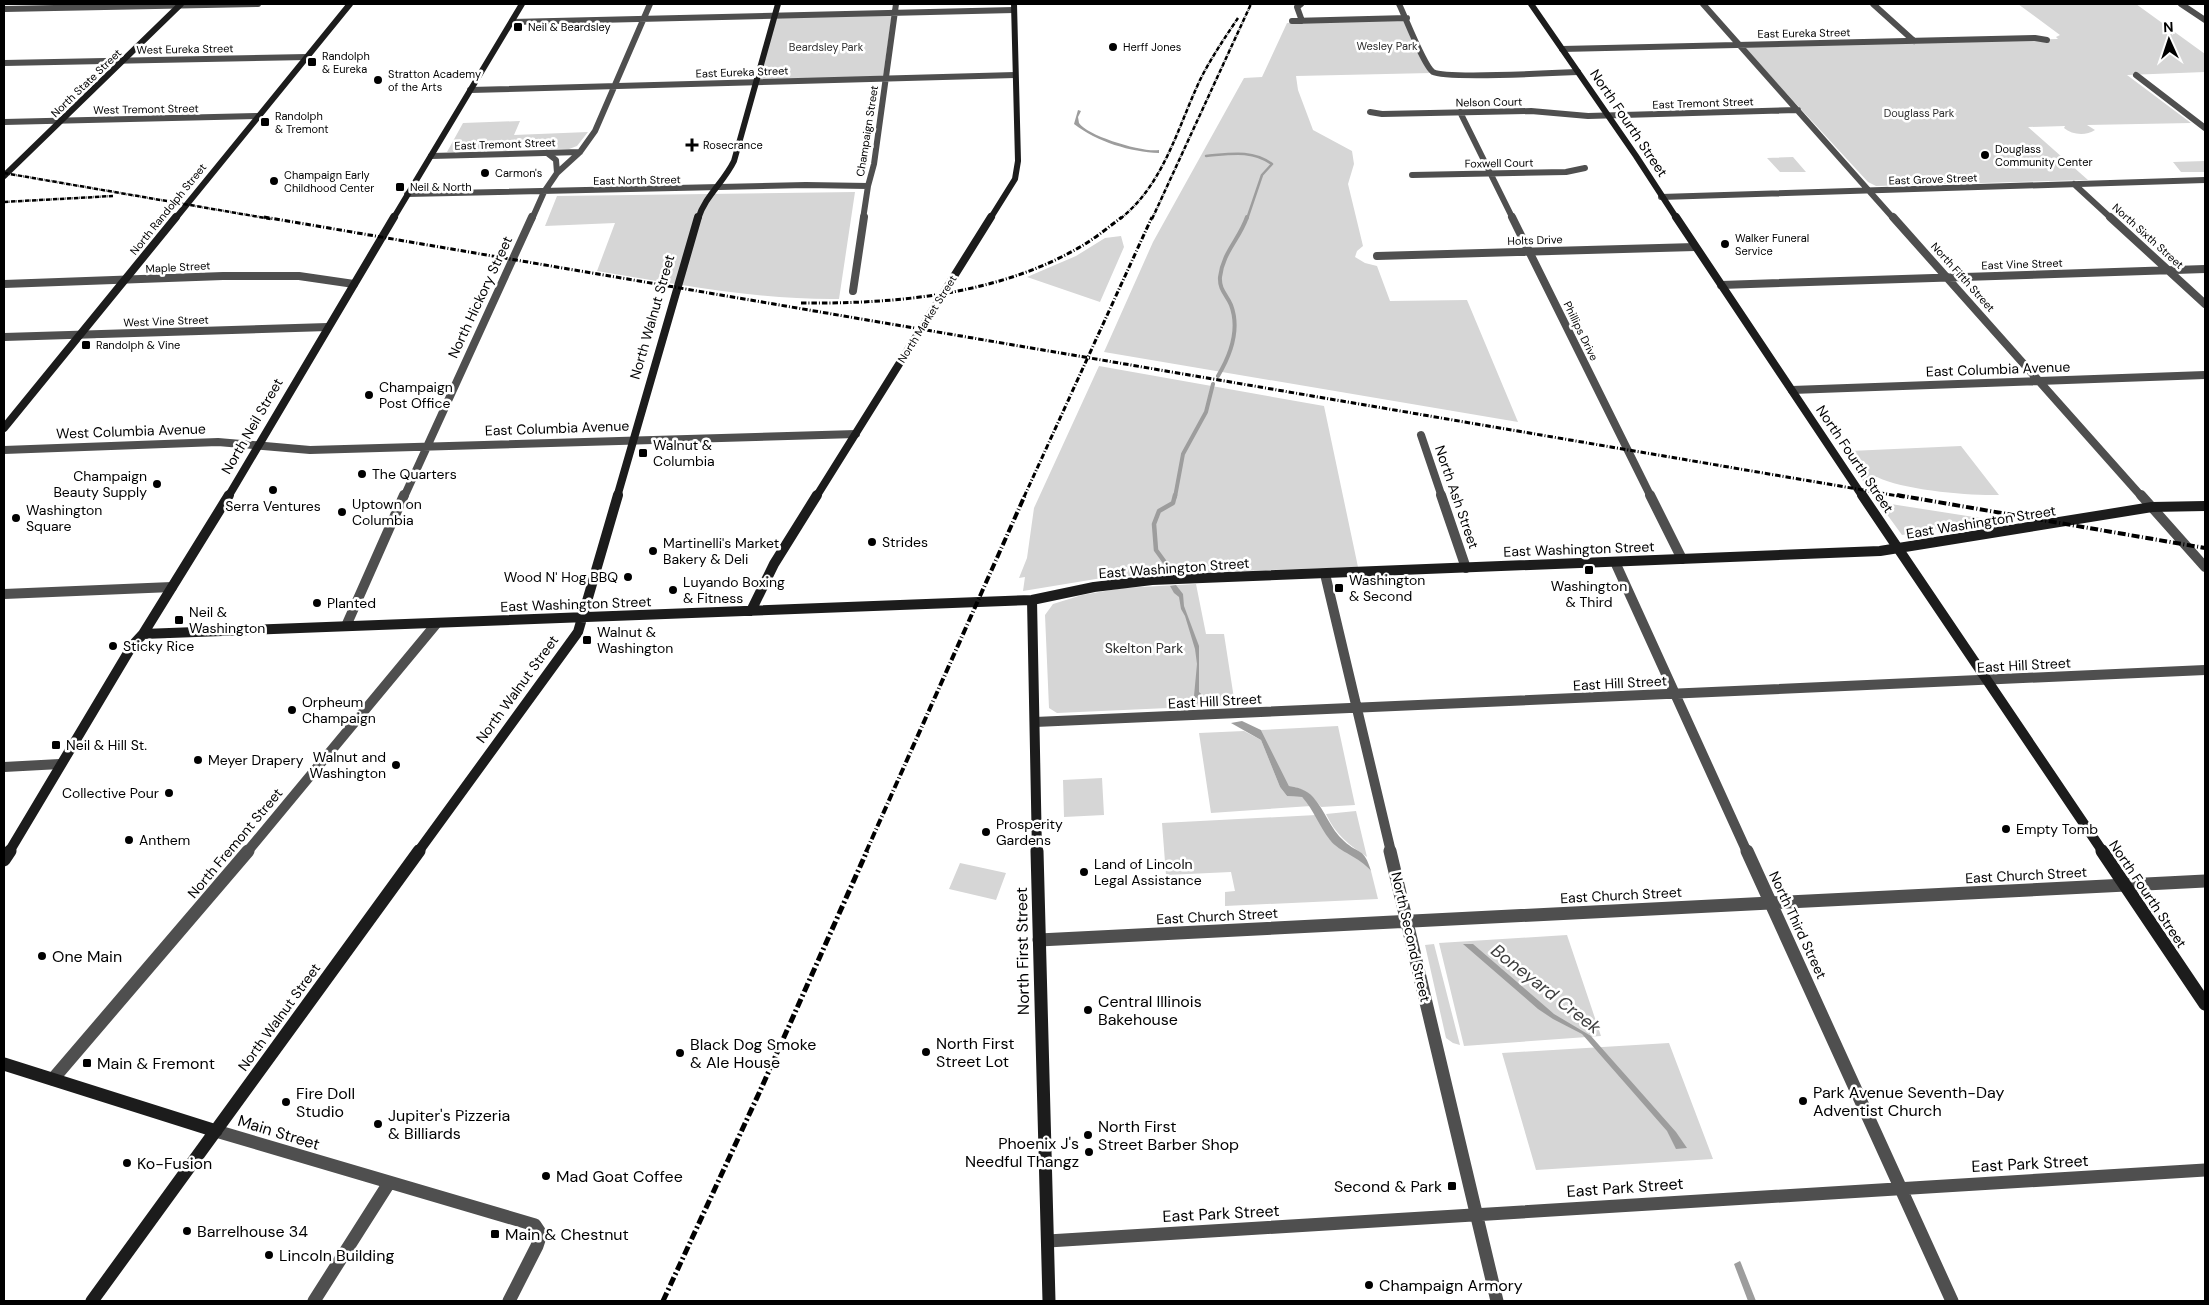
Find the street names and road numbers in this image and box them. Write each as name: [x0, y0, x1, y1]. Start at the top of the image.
street label: East Eureka Street: [1757, 25, 1851, 41]
street label: West Eureka Street: [136, 41, 234, 57]
street label: North State Street: [48, 46, 124, 120]
street label: East Eureka Street: [695, 63, 789, 81]
street label: North Fourth Street: [1586, 66, 1672, 180]
street label: Champaign Street: [853, 84, 881, 178]
street label: Nelson Court: [1456, 94, 1522, 110]
street label: East Tremont Street: [1652, 94, 1754, 112]
street label: West Tremont Street: [93, 101, 199, 117]
street label: East Tremont Street: [454, 135, 556, 153]
street label: Foxwell Court: [1465, 155, 1533, 171]
street label: North Randolph Street: [127, 160, 209, 258]
street label: East Grove Street: [1888, 170, 1978, 188]
street label: East North Street: [593, 172, 681, 188]
street label: North Sixth Street: [2110, 200, 2186, 272]
street label: Holts Drive: [1507, 232, 1563, 248]
street label: North Hickory Street: [444, 233, 516, 361]
street label: North Fifth Street: [1928, 239, 1998, 315]
street label: North Walnut Street: [626, 253, 678, 381]
street label: East Vine Street: [1981, 256, 2063, 272]
street label: Maple Street: [145, 258, 211, 276]
street label: North Market Street: [894, 273, 960, 365]
street label: Phillips Drive: [1561, 299, 1601, 363]
street label: West Vine Street: [123, 313, 209, 329]
street label: East Columbia Avenue: [1926, 357, 2071, 381]
street label: North Neil Street: [217, 375, 287, 477]
street label: North Fourth Street: [1812, 402, 1898, 516]
street label: East Columbia Avenue: [485, 416, 630, 440]
street label: West Columbia Avenue: [56, 419, 206, 443]
street label: North Ash Street: [1431, 443, 1483, 551]
street label: East Washington Street: [1905, 501, 2057, 543]
street label: East Washington Street: [1503, 537, 1655, 561]
street label: East Washington Street: [1098, 554, 1250, 582]
street label: East Washington Street: [500, 592, 652, 616]
street label: North Walnut Street: [472, 632, 562, 746]
street label: East Hill Street: [1977, 654, 2071, 676]
street label: East Hill Street: [1573, 672, 1667, 694]
street label: East Hill Street: [1168, 690, 1262, 712]
street label: North Fremont Street: [184, 784, 286, 902]
street label: North Fourth Street: [2105, 837, 2191, 951]
street label: East Church Street: [1965, 863, 2087, 887]
street label: North Third Street: [1765, 868, 1831, 982]
street label: North Second Street: [1387, 870, 1435, 1004]
street label: East Church Street: [1560, 883, 1682, 907]
street label: North First Street: [1011, 887, 1034, 1015]
street label: East Church Street: [1156, 904, 1278, 928]
street label: North Walnut Street: [234, 960, 324, 1074]
street label: Main Street: [235, 1110, 322, 1155]
street label: East Park Street: [1971, 1150, 2089, 1177]
street label: East Park Street: [1566, 1173, 1684, 1202]
street label: East Park Street: [1162, 1200, 1280, 1227]

